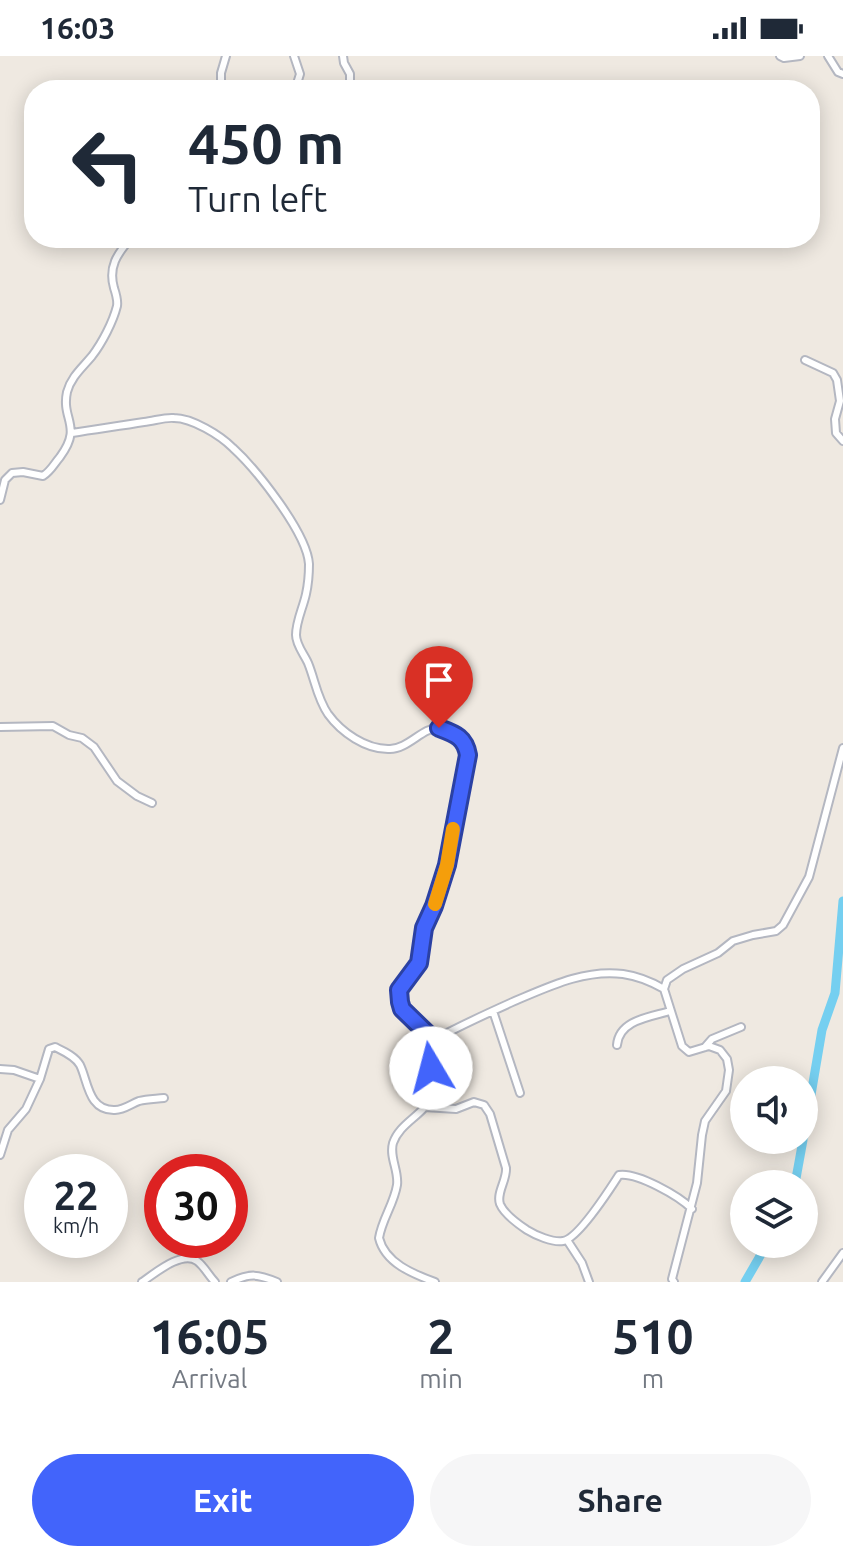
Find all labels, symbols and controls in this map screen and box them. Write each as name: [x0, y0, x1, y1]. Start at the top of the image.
text: 16:03: [40, 11, 115, 45]
icon: left: [56, 112, 160, 216]
text: 450 m: [188, 112, 344, 175]
text: Turn left: [188, 178, 327, 219]
pin: [405, 646, 473, 728]
icon: arrive: [417, 658, 461, 702]
position arrow: [389, 1026, 473, 1110]
map controls: [730, 1066, 818, 1258]
button: sound: [730, 1066, 818, 1154]
speed limit sign: 30: [144, 1154, 248, 1258]
button: layers: [730, 1170, 818, 1258]
text: 22: [53, 1173, 99, 1218]
text: km/h: [53, 1214, 99, 1237]
text: 16:05: [150, 1309, 270, 1363]
text: 2: [427, 1309, 454, 1363]
text: 510: [612, 1309, 693, 1363]
text: Arrival: [172, 1364, 247, 1393]
text: min: [419, 1364, 463, 1393]
text: m: [642, 1364, 664, 1393]
button: Exit: [32, 1454, 414, 1546]
button: Share: [430, 1454, 811, 1546]

